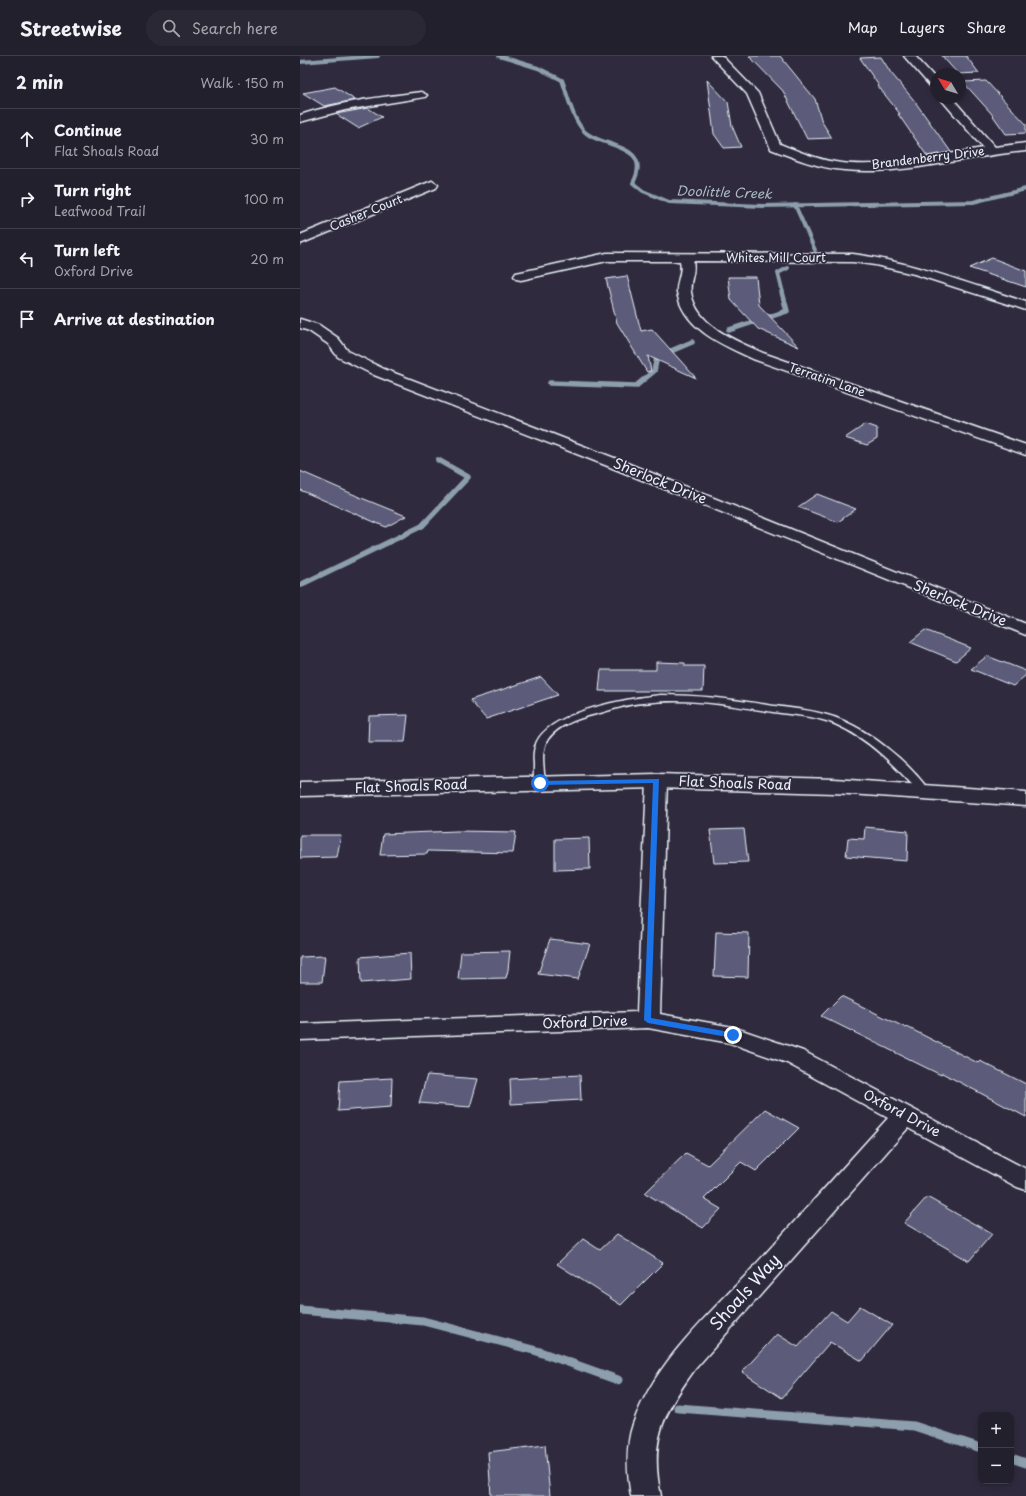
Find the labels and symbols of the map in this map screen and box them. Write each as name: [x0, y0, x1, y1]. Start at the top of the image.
north arrow: [930, 68, 966, 104]
street label: Brandenberry Drive: [870, 141, 986, 173]
water label: Doolittle Creek: [676, 180, 773, 203]
street label: Casher Court: [326, 189, 405, 235]
street label: Whites Mill Court: [726, 248, 826, 266]
street label: Terratim Lane: [786, 357, 869, 401]
street label: Sherlock Drive: [610, 452, 710, 509]
street label: Sherlock Drive: [910, 574, 1010, 631]
street label: Flat Shoals Road: [678, 770, 792, 795]
street label: Flat Shoals Road: [354, 773, 468, 798]
route start: [531, 774, 549, 792]
street label: Oxford Drive: [542, 1010, 628, 1033]
route end: [724, 1026, 742, 1044]
street label: Oxford Drive: [860, 1083, 945, 1142]
street label: Shoals Way: [703, 1247, 786, 1336]

